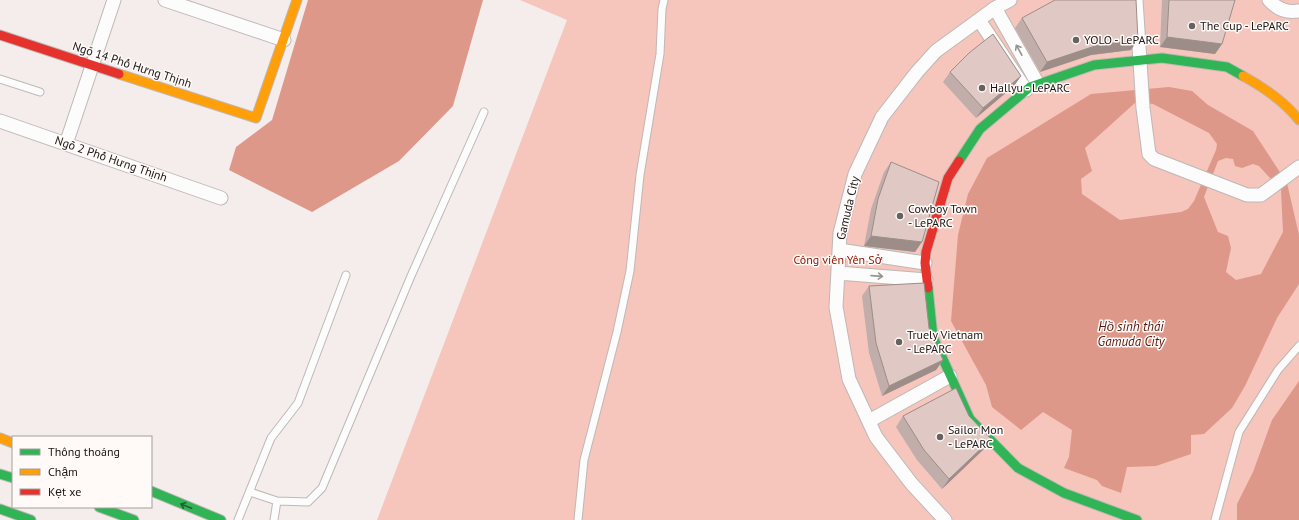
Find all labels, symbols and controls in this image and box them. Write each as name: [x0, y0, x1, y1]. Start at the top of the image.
place label: The Cup - LePARC: [1200, 18, 1289, 33]
marker: The Cup - LePARC: [1187, 21, 1197, 31]
place label: YOLO - LePARC: [1084, 32, 1159, 47]
marker: YOLO - LePARC: [1071, 35, 1081, 45]
street label: Ngõ 14 Phố Hưng Thịnh: [71, 38, 194, 91]
one-way arrow: [1014, 44, 1022, 56]
place label: Hallyu - LePARC: [990, 80, 1070, 95]
marker: Hallyu - LePARC: [977, 83, 987, 93]
street label: Ngõ 2 Phố Hưng Thịnh: [53, 132, 169, 185]
street label: Gamuda City: [833, 174, 862, 241]
place label: Cowboy Town - LePARC: [908, 201, 977, 230]
marker: Cowboy Town - LePARC: [895, 211, 905, 221]
park label: Công viên Yên Sở: [793, 252, 883, 267]
one-way arrow: [870, 273, 883, 280]
water label: Hồ sinh thái Gamuda City: [1098, 318, 1166, 350]
place label: Truely Vietnam - LePARC: [907, 327, 983, 356]
marker: Truely Vietnam - LePARC: [894, 337, 904, 347]
place label: Sailor Mon - LePARC: [948, 422, 1003, 451]
marker: Sailor Mon - LePARC: [935, 432, 945, 442]
legend: [12, 436, 152, 508]
text: Thông thoáng: [48, 444, 120, 459]
text: Chậm: [48, 464, 78, 479]
text: Kẹt xe: [48, 484, 81, 499]
one-way arrow: [181, 501, 193, 509]

